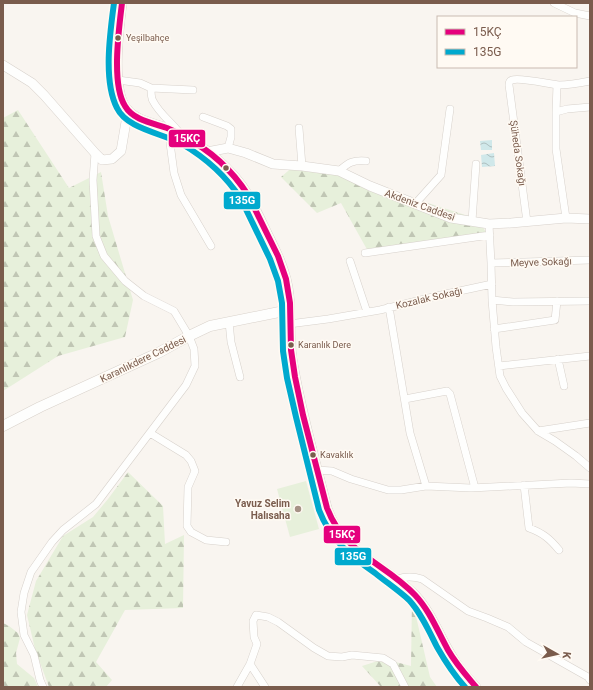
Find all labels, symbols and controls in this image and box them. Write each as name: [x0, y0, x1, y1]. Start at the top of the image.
legend: [437, 16, 577, 68]
text: 15KÇ: [473, 25, 502, 39]
marker: Yeşilbahçe: [113, 33, 123, 43]
place label: Yeşilbahçe: [126, 33, 170, 43]
text: 135G: [473, 45, 501, 59]
street label: Şüheda Sokağı: [508, 120, 528, 186]
line badge: 15KÇ: [168, 129, 206, 148]
text: 15KÇ: [174, 132, 200, 145]
unlabelled marker: [221, 163, 231, 173]
street label: Akdeniz Caddesi: [383, 187, 457, 223]
line badge: 135G: [223, 191, 261, 210]
text: 135G: [229, 194, 255, 207]
street label: Meyve Sokağı: [510, 255, 572, 269]
street label: Kozalak Sokağı: [395, 285, 463, 311]
street label: Karanlıkdere Caddesi: [98, 333, 188, 385]
marker: Karanlık Dere: [286, 340, 296, 350]
place label: Karanlık Dere: [298, 340, 351, 350]
marker: Kavaklık: [308, 450, 318, 460]
place label: Kavaklık: [320, 450, 354, 460]
place label: Yavuz Selim Halısaha: [235, 498, 291, 521]
marker: Yavuz Selim Halısaha: [293, 504, 303, 514]
line badge: 15KÇ: [323, 525, 361, 544]
text: 15KÇ: [329, 528, 355, 541]
line badge: 135G: [334, 547, 372, 566]
text: 135G: [340, 550, 366, 563]
north arrow: [537, 634, 577, 674]
text: K: [559, 651, 573, 661]

